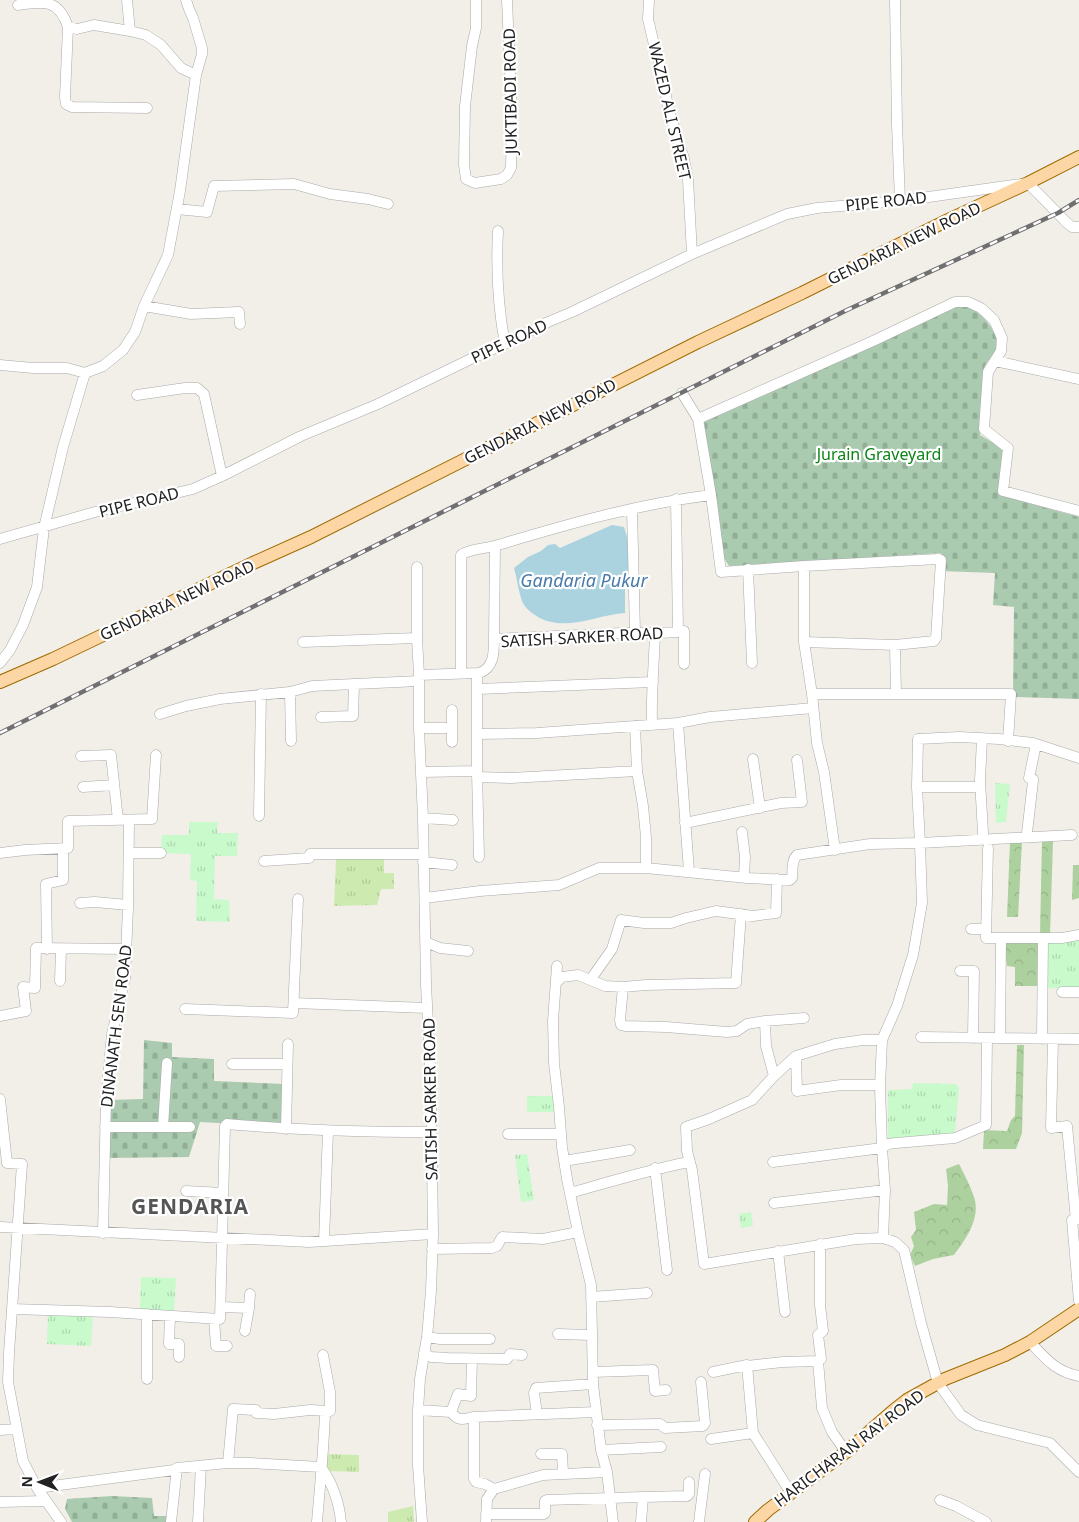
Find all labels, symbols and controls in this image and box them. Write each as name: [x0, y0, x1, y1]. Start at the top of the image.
street label: JUKTIBADI ROAD: [498, 28, 522, 156]
street label: WAZED ALI STREET: [643, 40, 697, 182]
street label: PIPE ROAD: [844, 186, 928, 216]
street label: GENDARIA NEW ROAD: [824, 196, 984, 290]
street label: PIPE ROAD: [467, 314, 551, 368]
street label: GENDARIA NEW ROAD: [460, 373, 620, 469]
park label: Jurain Graveyard: [815, 443, 941, 465]
street label: PIPE ROAD: [97, 481, 181, 523]
street label: GENDARIA NEW ROAD: [96, 554, 258, 646]
water label: Gandaria Pukur: [520, 568, 648, 592]
street label: SATISH SARKER ROAD: [500, 622, 664, 652]
street label: DINANATH SEN ROAD: [95, 943, 137, 1109]
street label: SATISH SARKER ROAD: [418, 1017, 442, 1181]
district label: GENDARIA: [131, 1192, 249, 1220]
street label: HARICHARAN RAY ROAD: [769, 1384, 929, 1512]
north arrow: [15, 1457, 65, 1507]
text: N: [17, 1476, 36, 1488]

